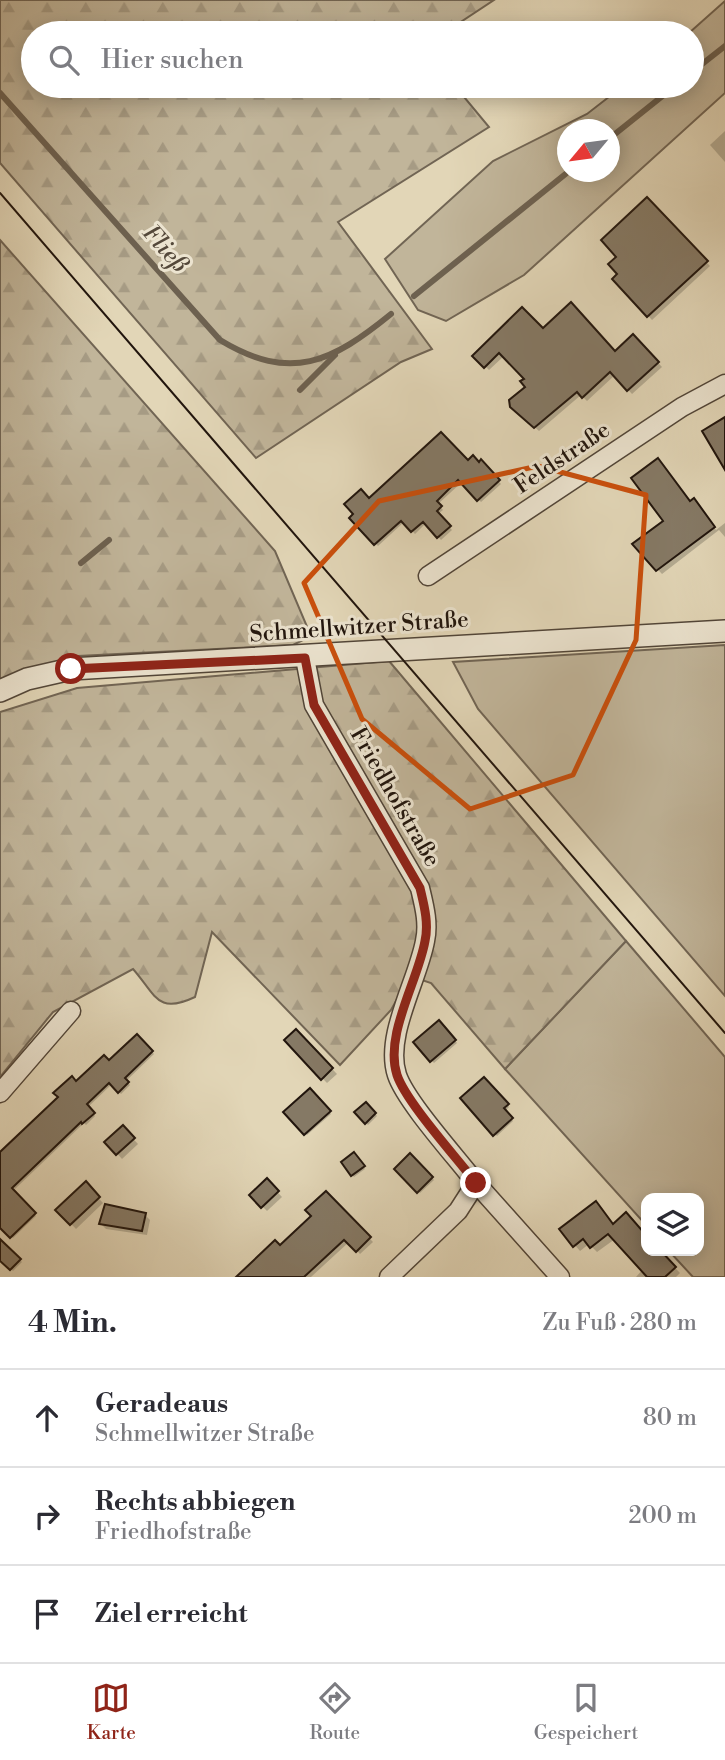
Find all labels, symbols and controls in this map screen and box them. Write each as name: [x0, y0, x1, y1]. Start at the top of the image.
search box: [21, 21, 704, 98]
icon: search: [45, 41, 83, 79]
text: Hier suchen: [101, 44, 243, 76]
north arrow: [557, 119, 620, 182]
water label: Fließ: [135, 219, 195, 279]
street label: Feldstraße: [509, 416, 615, 500]
street label: Schmellwitzer Straße: [248, 605, 470, 649]
route start: [55, 653, 86, 684]
street label: Friedhofstraße: [344, 722, 446, 872]
route end: [460, 1167, 491, 1198]
map controls: [641, 1193, 704, 1256]
button: layers: [641, 1193, 704, 1256]
text: 4 Min.: [28, 1304, 117, 1342]
text: Zu Fuß · 280 m: [543, 1309, 697, 1337]
text: Geradeaus: [95, 1388, 228, 1420]
icon: ahead: [28, 1399, 66, 1437]
text: 80 m: [643, 1404, 697, 1432]
text: Schmellwitzer Straße: [95, 1420, 315, 1448]
text: Rechts abbiegen: [95, 1486, 295, 1518]
icon: right: [28, 1497, 66, 1535]
text: 200 m: [629, 1502, 697, 1530]
text: Friedhofstraße: [95, 1518, 252, 1546]
icon: arrive: [28, 1595, 66, 1633]
text: Ziel erreicht: [95, 1598, 247, 1630]
tab: Karte: [87, 1679, 136, 1745]
tab: Route: [309, 1679, 360, 1745]
tab: Gespeichert: [534, 1679, 638, 1745]

